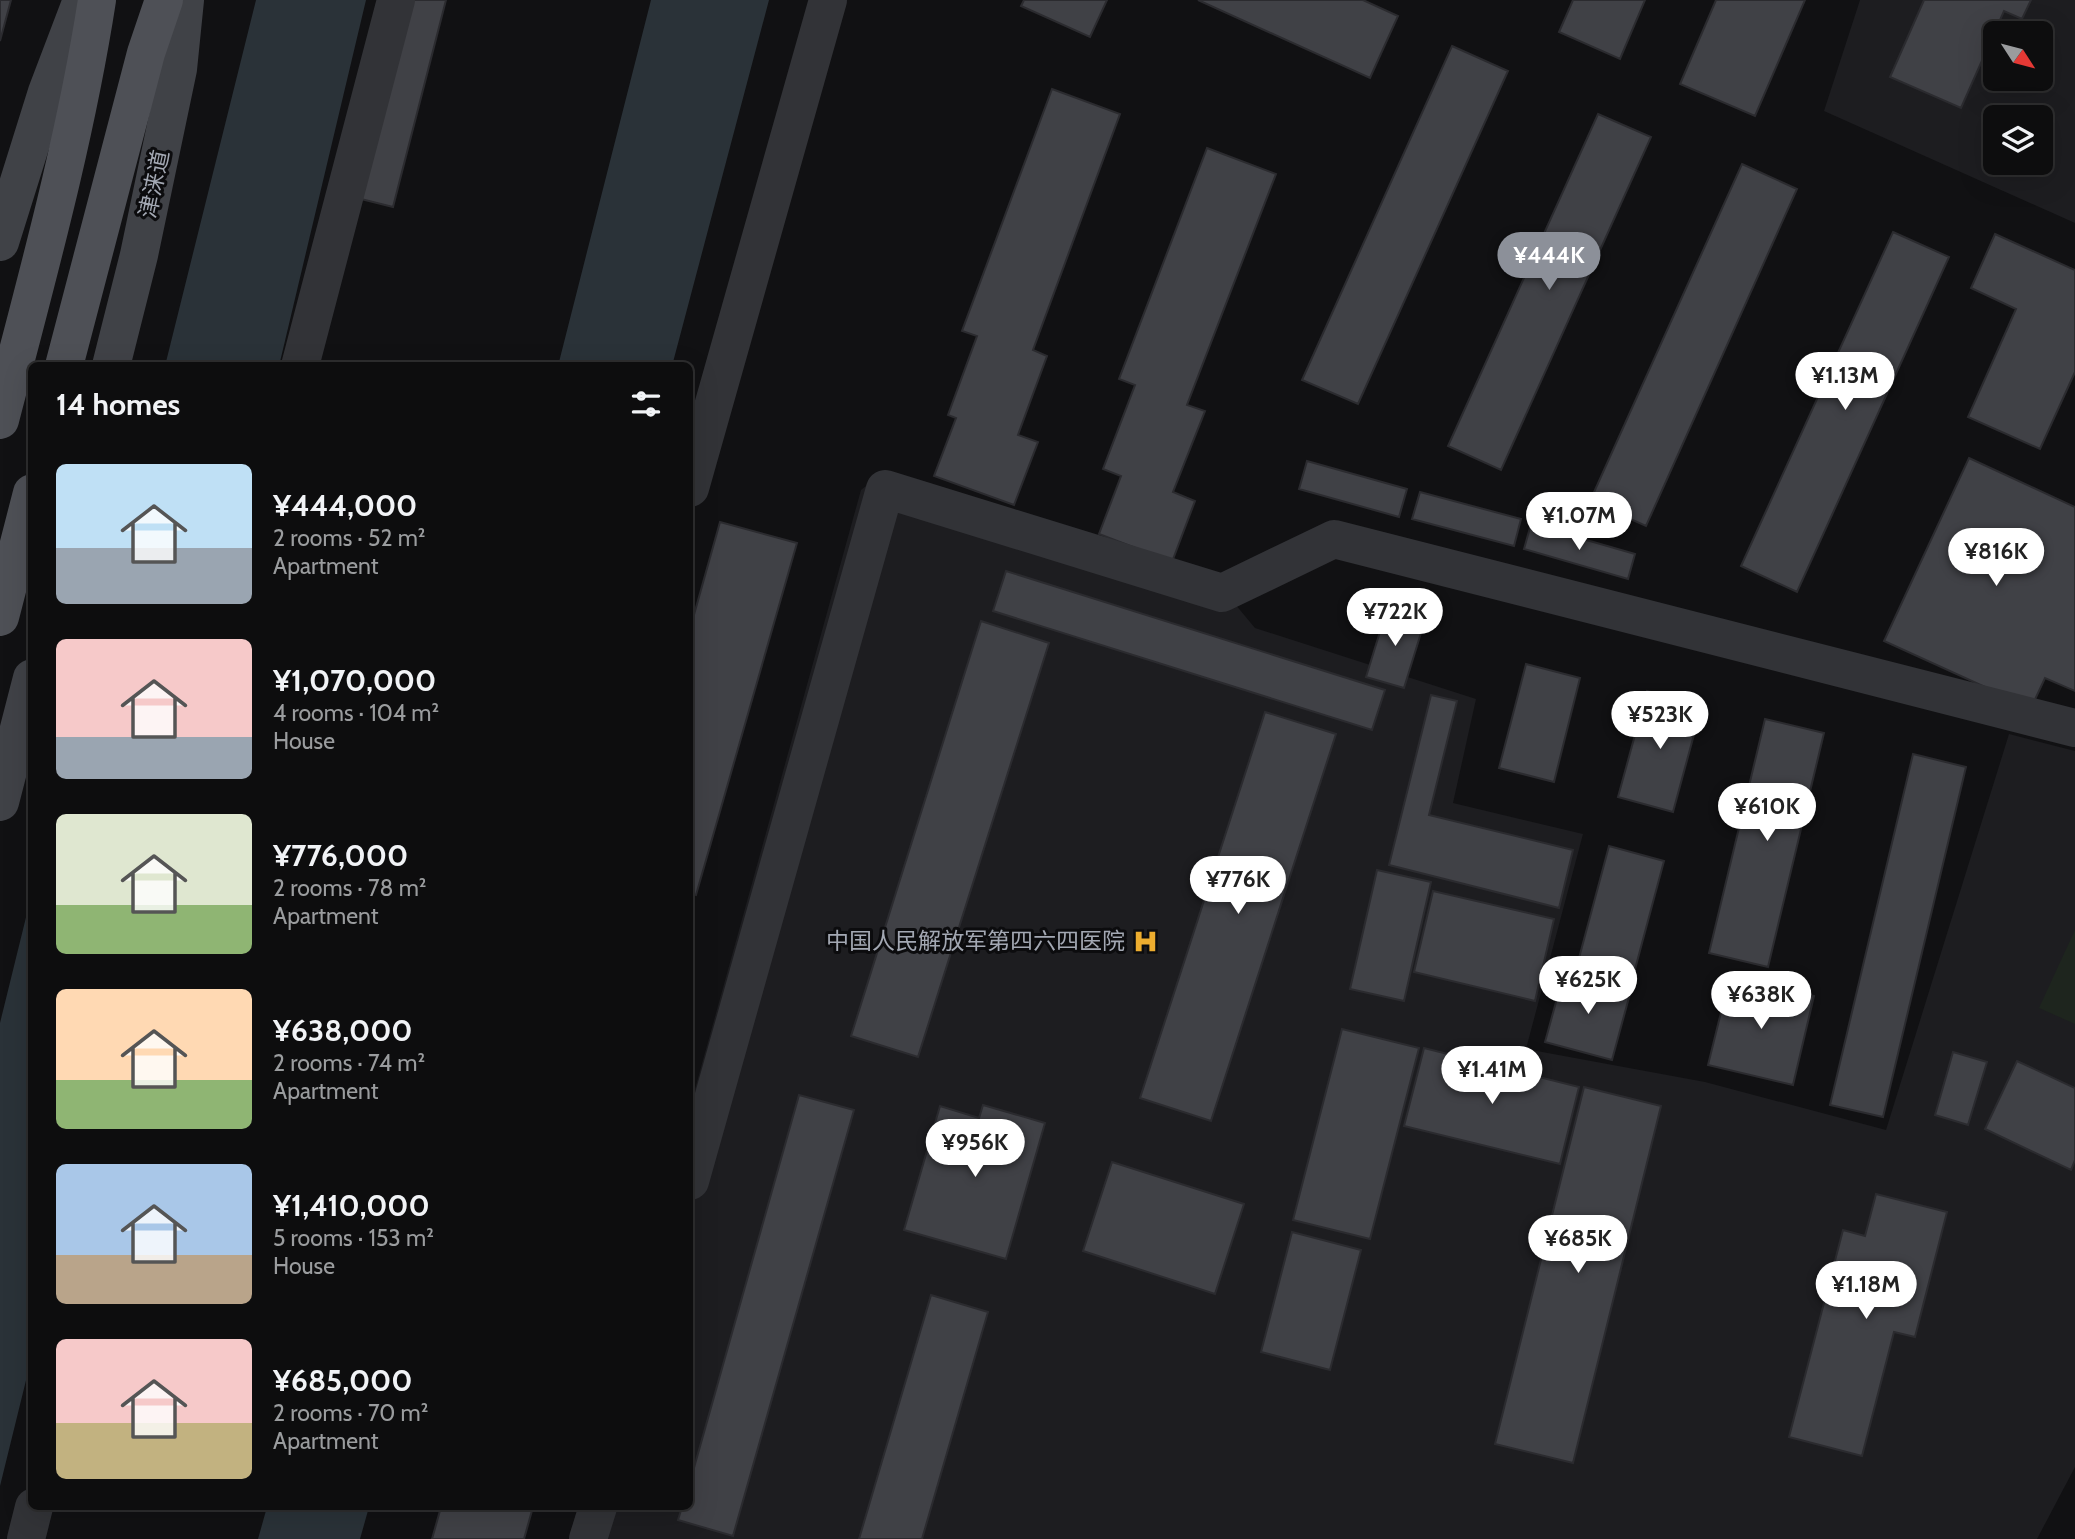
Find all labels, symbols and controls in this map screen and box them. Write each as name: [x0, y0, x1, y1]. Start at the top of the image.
north arrow: [1983, 21, 2053, 91]
map controls: [1983, 21, 2053, 175]
button: layers: [1983, 105, 2053, 175]
street label: 津涞道: [133, 147, 175, 221]
pin: ¥444K: [1500, 232, 1598, 292]
text: ¥444K: [1513, 241, 1585, 269]
pin: ¥1.13M: [1788, 352, 1902, 412]
text: ¥1.13M: [1811, 361, 1879, 389]
icon: filters: [627, 385, 665, 423]
text: 14 homes: [56, 386, 180, 423]
text: ¥444,000: [273, 487, 417, 524]
icon: home: [112, 492, 196, 576]
pin: ¥1.07M: [1522, 492, 1636, 552]
text: ¥1.07M: [1542, 501, 1616, 529]
text: 2 rooms · 52 m²: [273, 524, 426, 552]
pin: ¥816K: [1947, 528, 2045, 588]
text: ¥816K: [1964, 537, 2028, 565]
text: Apartment: [273, 552, 378, 580]
pin: ¥722K: [1346, 588, 1444, 648]
text: ¥722K: [1363, 597, 1427, 625]
text: ¥1,070,000: [273, 662, 436, 699]
icon: home: [112, 667, 196, 751]
pin: ¥523K: [1611, 692, 1709, 751]
text: 4 rooms · 104 m²: [273, 699, 439, 727]
text: ¥523K: [1627, 700, 1693, 728]
text: House: [273, 727, 335, 755]
pin: ¥610K: [1718, 784, 1816, 843]
text: ¥610K: [1734, 792, 1800, 820]
text: ¥776,000: [273, 837, 408, 874]
icon: home: [112, 842, 196, 926]
pin: ¥776K: [1189, 856, 1287, 916]
text: ¥776K: [1206, 865, 1270, 893]
text: 2 rooms · 78 m²: [273, 874, 427, 902]
text: Apartment: [273, 902, 378, 930]
place label: 中国人民解放军第四六四医院: [826, 927, 1125, 955]
hospital icon: 中国人民解放军第四六四医院: [1131, 927, 1159, 955]
pin: ¥625K: [1539, 956, 1637, 1016]
text: ¥625K: [1555, 965, 1621, 993]
pin: ¥638K: [1712, 972, 1810, 1031]
text: ¥638K: [1727, 980, 1795, 1008]
text: ¥638,000: [273, 1012, 413, 1049]
icon: home: [112, 1017, 196, 1101]
pin: ¥1.41M: [1435, 1046, 1549, 1106]
text: 2 rooms · 74 m²: [273, 1049, 425, 1077]
text: ¥1.41M: [1457, 1055, 1527, 1083]
text: Apartment: [273, 1077, 378, 1105]
pin: ¥956K: [926, 1120, 1024, 1179]
text: ¥956K: [942, 1128, 1008, 1156]
text: ¥1,410,000: [273, 1187, 430, 1224]
icon: home: [112, 1192, 196, 1276]
pin: ¥685K: [1529, 1216, 1627, 1275]
text: 5 rooms · 153 m²: [273, 1224, 434, 1252]
text: ¥685K: [1544, 1224, 1612, 1252]
text: House: [273, 1252, 335, 1280]
pin: ¥1.18M: [1809, 1262, 1923, 1321]
text: ¥1.18M: [1832, 1270, 1900, 1298]
text: ¥685,000: [273, 1362, 412, 1399]
icon: home: [112, 1367, 196, 1451]
text: 2 rooms · 70 m²: [273, 1399, 428, 1427]
text: Apartment: [273, 1427, 378, 1455]

